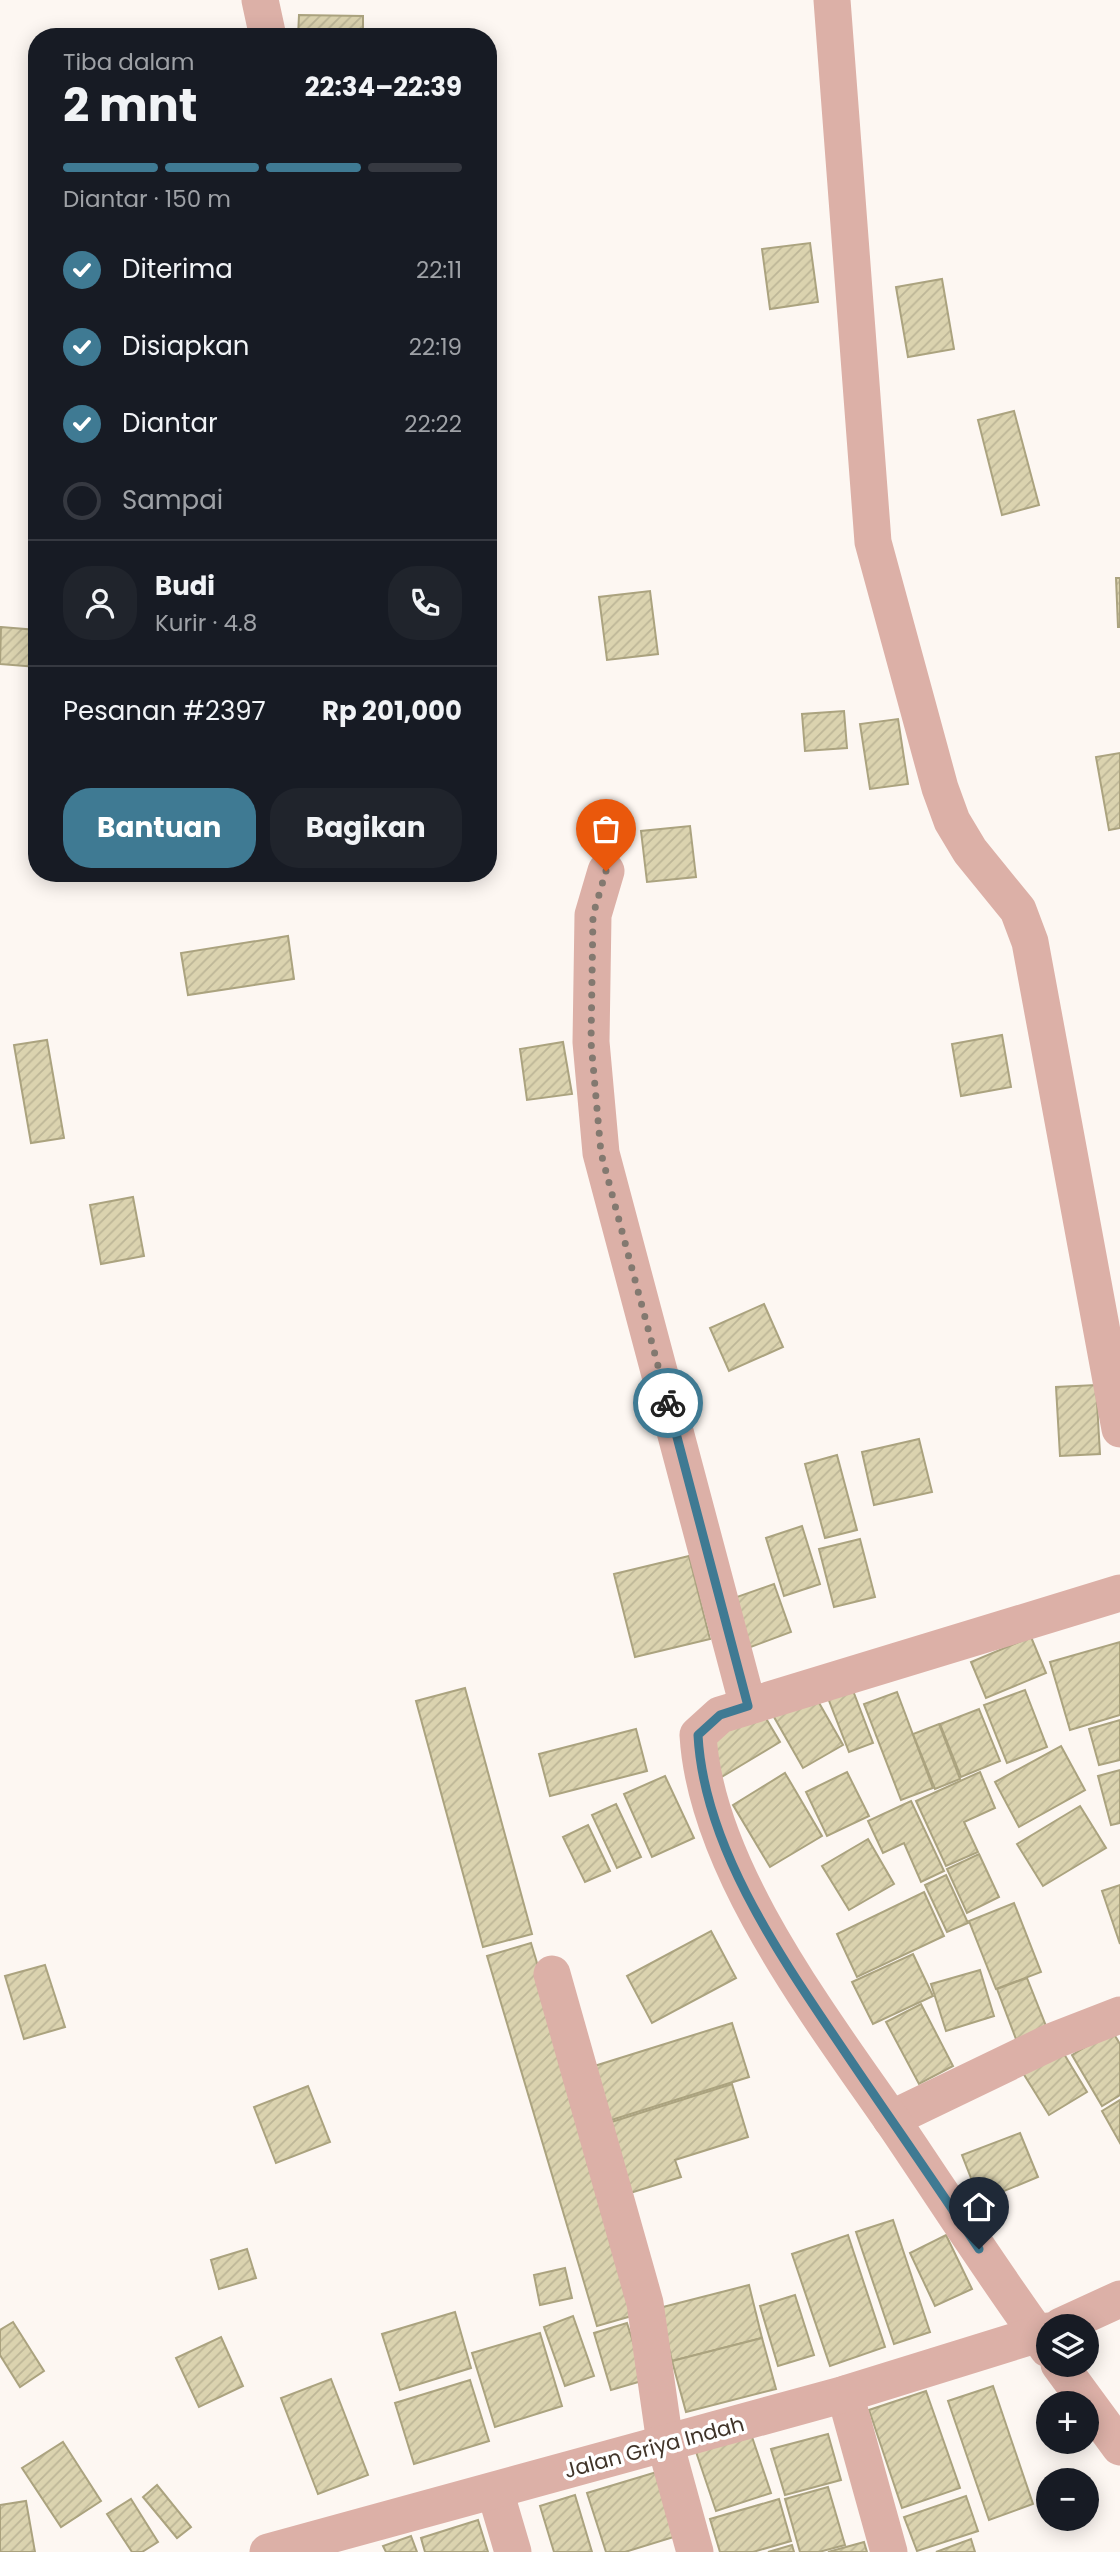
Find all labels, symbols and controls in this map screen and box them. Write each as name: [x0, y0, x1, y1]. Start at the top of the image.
text: Tiba dalam: [63, 46, 194, 78]
text: 22:34–22:39: [305, 69, 462, 105]
text: 2 mnt: [63, 73, 197, 137]
text: Diantar · 150 m: [63, 183, 231, 215]
icon: check: [63, 251, 101, 289]
text: Diterima: [122, 251, 233, 287]
text: 22:11: [416, 254, 462, 286]
icon: check: [63, 328, 101, 366]
text: Disiapkan: [122, 328, 250, 364]
text: 22:19: [409, 331, 462, 363]
icon: check: [63, 405, 101, 443]
text: Diantar: [122, 405, 218, 441]
text: 22:22: [404, 408, 462, 440]
text: Sampai: [122, 482, 223, 518]
button: person: [63, 566, 137, 640]
button: phone: [388, 566, 462, 640]
text: Budi: [155, 568, 215, 604]
text: Kurir · 4.8: [155, 607, 257, 639]
text: Pesanan #2397: [63, 693, 266, 729]
text: Rp 201,000: [322, 693, 462, 729]
button: Bantuan: [63, 788, 256, 868]
button: Bagikan: [270, 788, 462, 868]
pin: [576, 799, 636, 871]
icon: bag: [587, 810, 625, 848]
courier: [633, 1368, 703, 1438]
icon: bike: [649, 1384, 687, 1422]
pin: [949, 2177, 1009, 2249]
icon: home: [960, 2188, 998, 2226]
map controls: [1036, 2314, 1099, 2531]
button: layers: [1036, 2314, 1099, 2377]
button: +: [1036, 2391, 1099, 2454]
street label: Jalan Griya Indah: [561, 2409, 747, 2485]
button: −: [1036, 2468, 1099, 2531]

